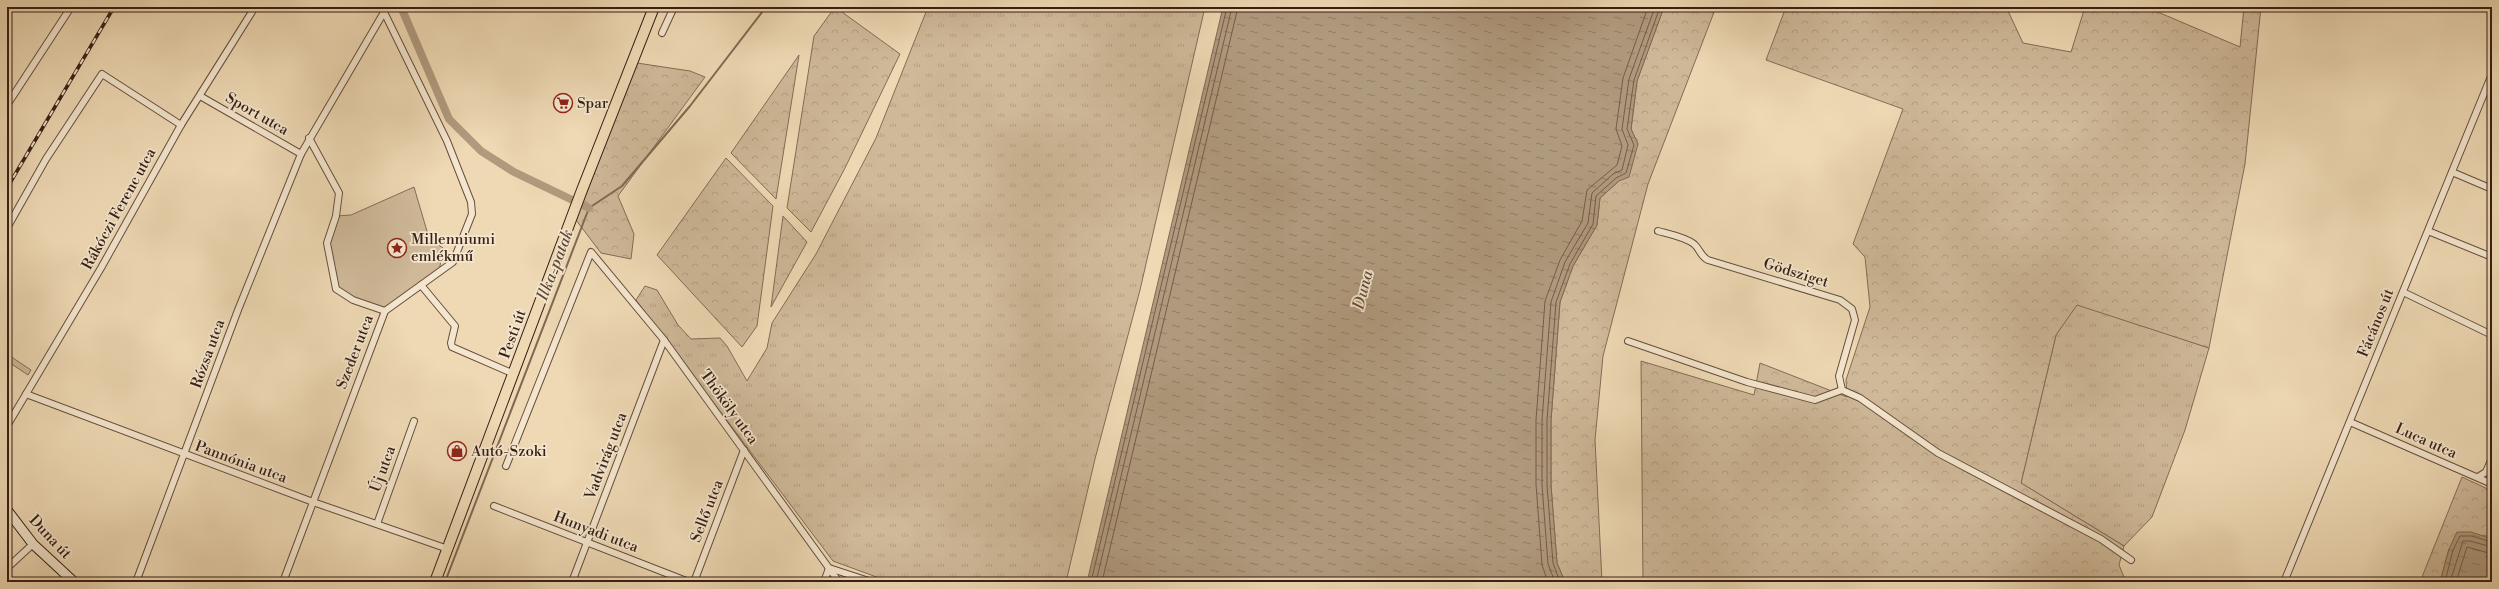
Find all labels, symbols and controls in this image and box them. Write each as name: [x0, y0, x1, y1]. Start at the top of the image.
street label: Sport utca: [222, 88, 292, 140]
supermarket icon: Spar: [552, 92, 574, 114]
place label: Spar: [577, 94, 609, 113]
street label: Rákóczi Ferenc utca: [78, 145, 160, 273]
water label: Ilka-patak: [532, 226, 578, 304]
place label: Millenniumi emlékmű: [411, 230, 495, 266]
place icon: Millenniumi emlékmű: [386, 237, 408, 259]
street label: Gödsziget: [1761, 254, 1832, 292]
water label: Duna: [1348, 268, 1377, 312]
street label: Fácános út: [2354, 285, 2399, 360]
street label: Pesti út: [495, 306, 531, 361]
street label: Szeder utca: [332, 312, 378, 392]
street label: Rózsa utca: [187, 317, 229, 391]
street label: Thököly utca: [696, 366, 763, 448]
street label: Vadvirág utca: [580, 409, 631, 503]
street label: Luca utca: [2392, 419, 2460, 463]
street label: Pannónia utca: [192, 437, 290, 488]
shop icon: Autó-Szoki: [446, 440, 468, 462]
place label: Autó-Szoki: [470, 442, 547, 461]
street label: Új utca: [365, 443, 400, 495]
street label: Sellő utca: [686, 477, 728, 545]
street label: Hunyadi utca: [551, 507, 642, 557]
street label: Duna út: [25, 511, 76, 564]

